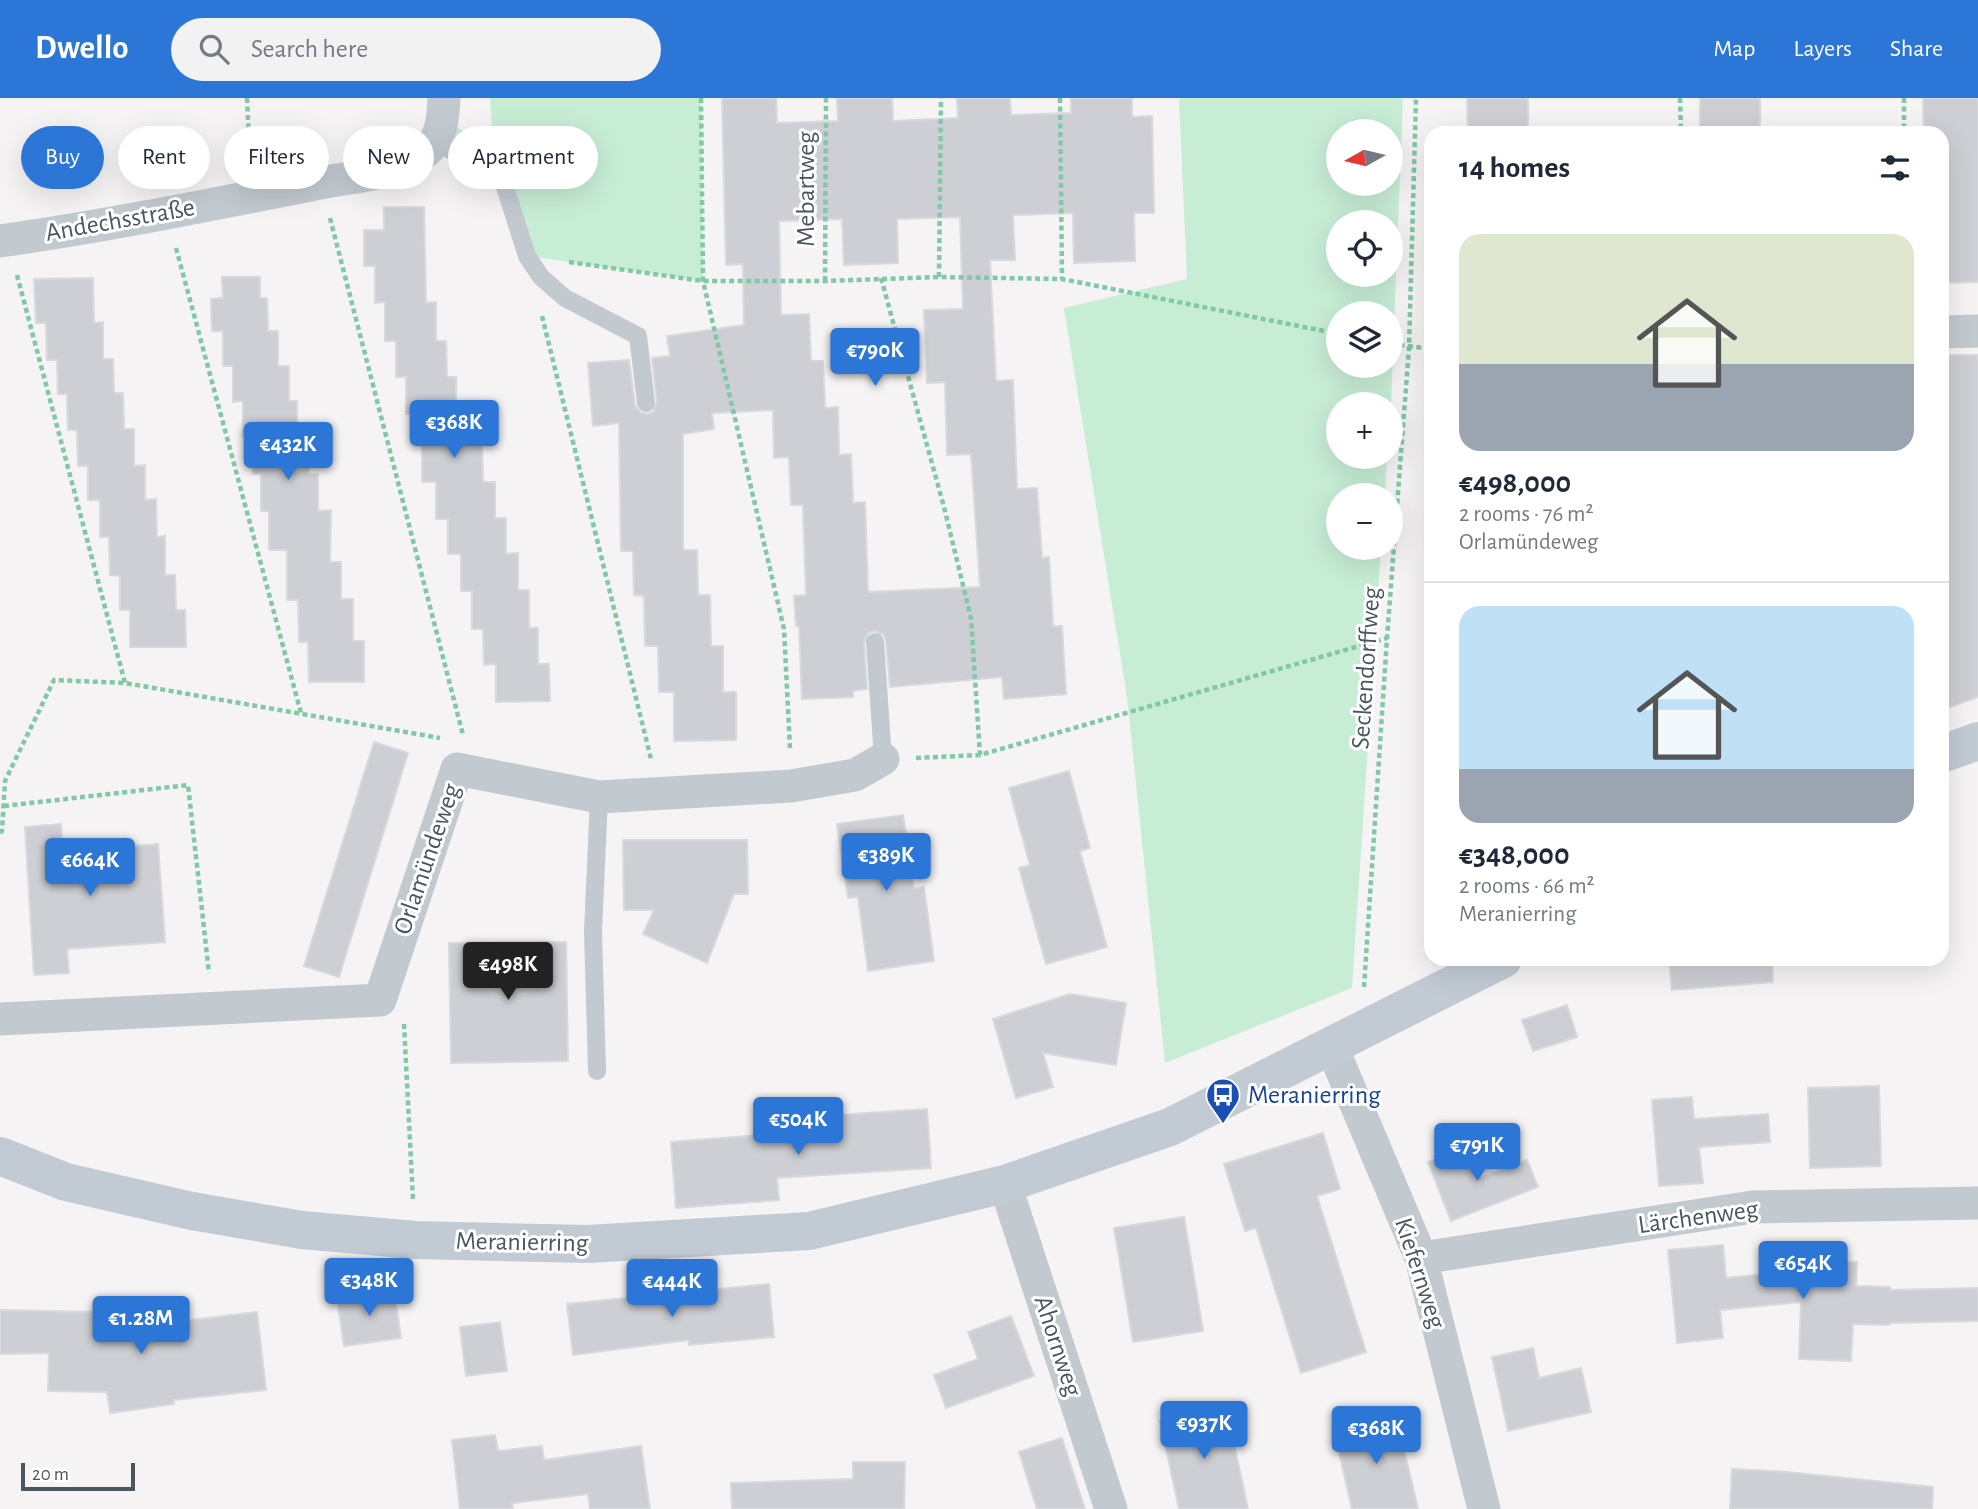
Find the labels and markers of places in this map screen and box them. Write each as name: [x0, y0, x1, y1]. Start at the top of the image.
pin: €790K: [826, 328, 924, 388]
pin: €368K: [405, 400, 503, 460]
pin: €432K: [239, 422, 337, 482]
pin: €389K: [837, 834, 935, 893]
pin: €664K: [41, 838, 139, 898]
pin: €498K: [459, 942, 557, 1002]
bus stop icon: Meranierring: [1204, 1076, 1242, 1125]
place label: Meranierring: [1248, 1082, 1381, 1108]
pin: €504K: [749, 1098, 847, 1157]
pin: €791K: [1428, 1124, 1526, 1183]
pin: €654K: [1754, 1242, 1852, 1301]
pin: €348K: [320, 1258, 418, 1318]
pin: €444K: [623, 1260, 721, 1319]
pin: €1.28M: [84, 1296, 198, 1356]
pin: €937K: [1155, 1402, 1253, 1461]
pin: €368K: [1327, 1406, 1425, 1466]

